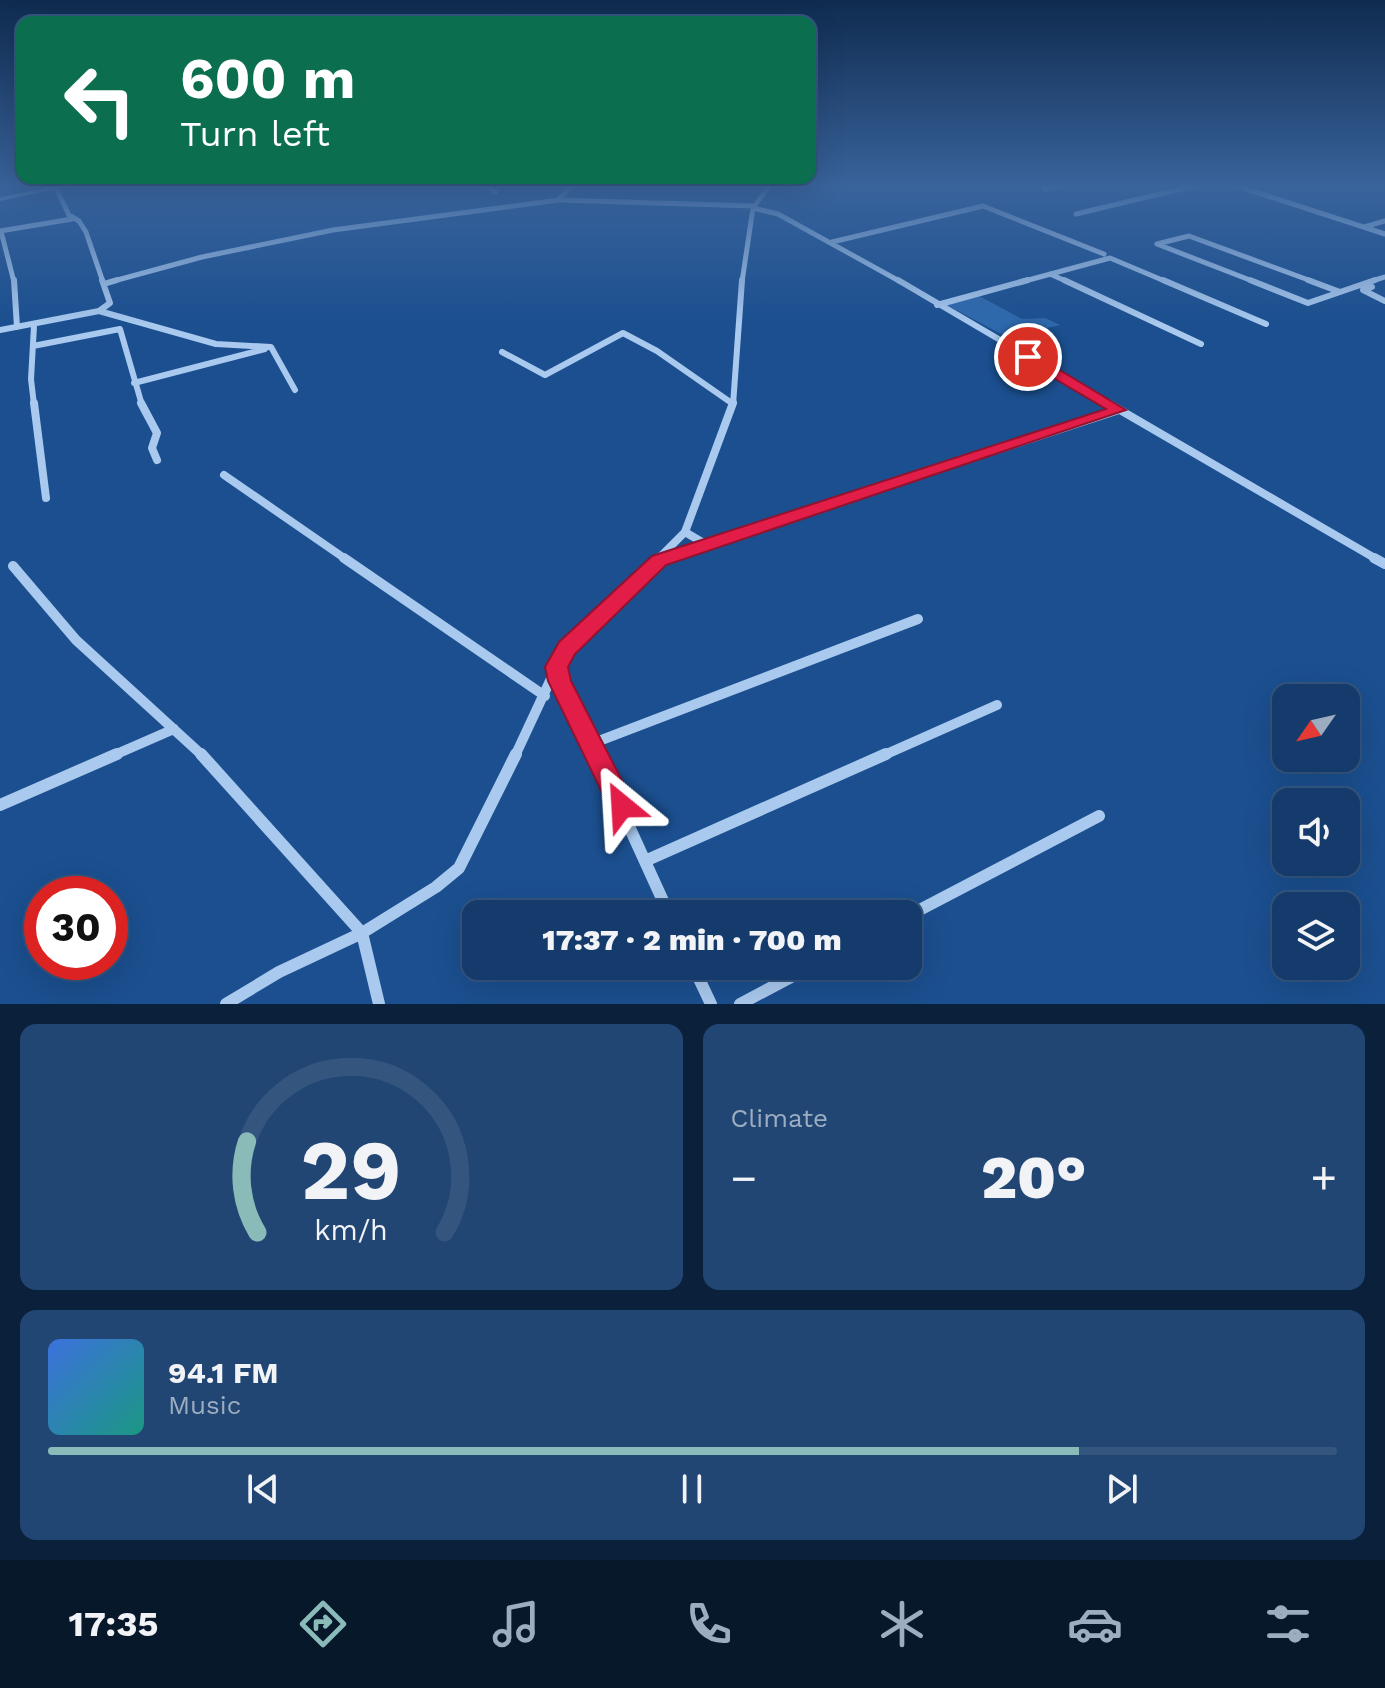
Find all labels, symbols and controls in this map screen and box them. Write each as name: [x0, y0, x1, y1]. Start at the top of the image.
text: 600 m: [180, 46, 355, 112]
icon: left: [48, 48, 152, 152]
text: Turn left: [180, 113, 330, 155]
pin: [994, 323, 1062, 391]
icon: arrive: [1006, 335, 1050, 379]
north arrow: [1272, 684, 1360, 772]
map controls: [1272, 684, 1360, 980]
position arrow: [580, 764, 664, 848]
button: sound: [1272, 788, 1360, 876]
speed limit sign: 30: [24, 876, 128, 980]
button: layers: [1272, 892, 1360, 980]
text: 17:37 · 2 min · 700 m: [542, 922, 842, 957]
text: Climate: [731, 1103, 828, 1133]
text: 29: [301, 1122, 402, 1219]
text: 20°: [981, 1142, 1087, 1213]
text: −: [731, 1152, 757, 1204]
text: +: [1310, 1152, 1337, 1204]
text: km/h: [314, 1213, 388, 1247]
text: 94.1 FM: [168, 1355, 279, 1390]
text: Music: [168, 1390, 241, 1420]
icon: previous: [241, 1467, 285, 1511]
icon: pause: [670, 1467, 714, 1511]
icon: next: [1100, 1467, 1144, 1511]
icon: directions: [295, 1596, 351, 1652]
icon: music: [488, 1596, 544, 1652]
icon: phone: [681, 1596, 737, 1652]
icon: climate: [874, 1596, 930, 1652]
icon: car: [1067, 1596, 1123, 1652]
icon: filters: [1260, 1596, 1316, 1652]
text: 17:35: [69, 1603, 158, 1645]

